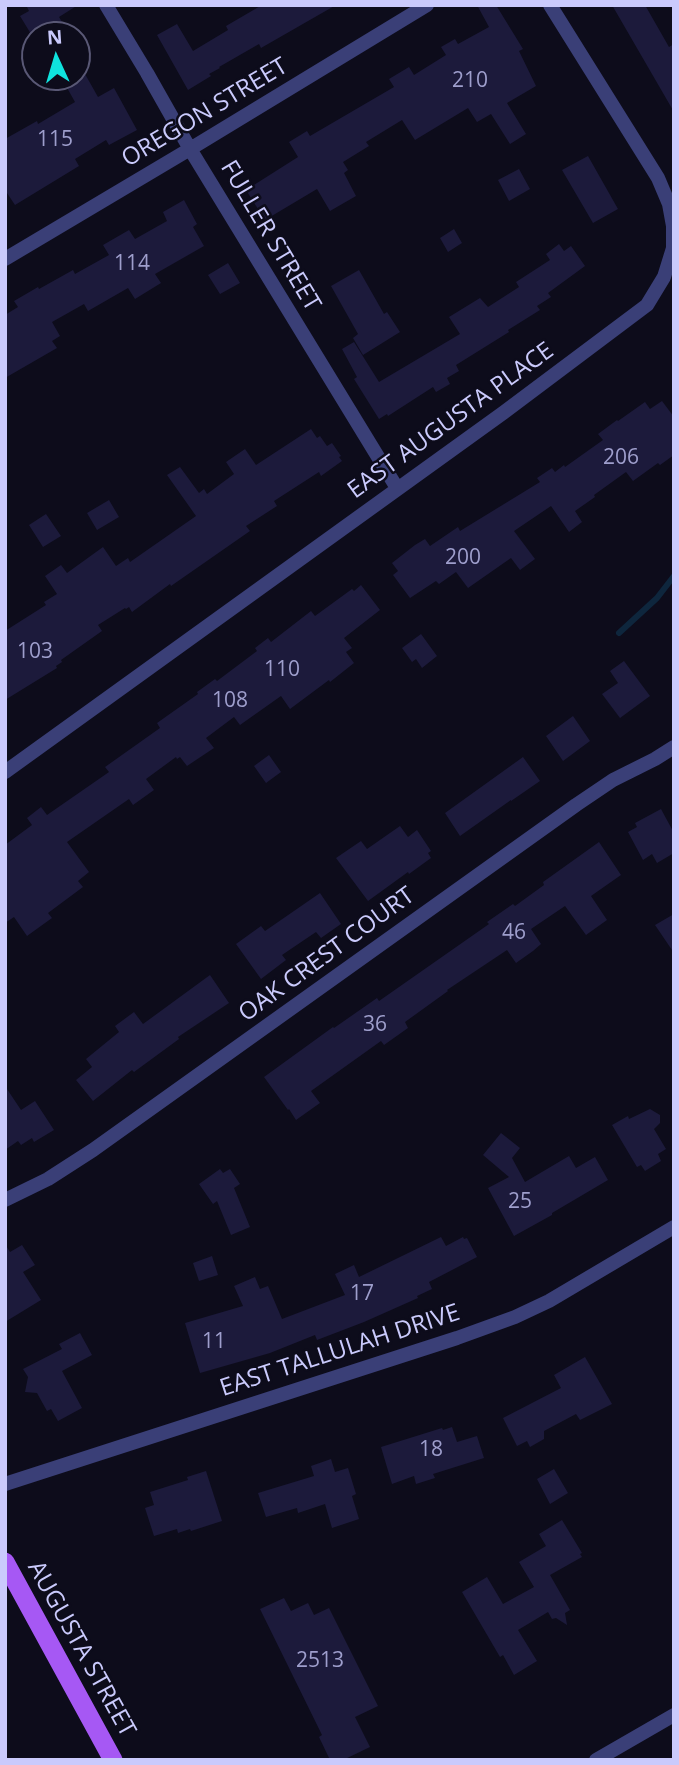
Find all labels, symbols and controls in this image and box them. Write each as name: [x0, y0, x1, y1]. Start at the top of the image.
north arrow: [21, 21, 91, 91]
text: N: [46, 24, 63, 51]
street label: OREGON STREET: [117, 52, 293, 174]
house number: 210: [452, 68, 488, 94]
house number: 115: [37, 127, 73, 153]
street label: FULLER STREET: [214, 156, 326, 316]
house number: 114: [114, 251, 150, 277]
street label: EAST AUGUSTA PLACE: [343, 337, 559, 505]
house number: 206: [603, 445, 639, 471]
house number: 200: [445, 545, 481, 571]
house number: 103: [17, 639, 53, 665]
house number: 110: [264, 657, 300, 683]
house number: 108: [212, 688, 248, 714]
street label: OAK CREST COURT: [234, 882, 420, 1028]
house number: 46: [502, 920, 526, 946]
house number: 36: [363, 1012, 387, 1038]
house number: 25: [508, 1189, 532, 1215]
house number: 17: [350, 1281, 374, 1307]
street label: EAST TALLULAH DRIVE: [217, 1299, 463, 1403]
house number: 11: [202, 1329, 226, 1355]
house number: 18: [419, 1437, 443, 1463]
street label: AUGUSTA STREET: [21, 1556, 141, 1742]
house number: 2513: [296, 1648, 344, 1674]

